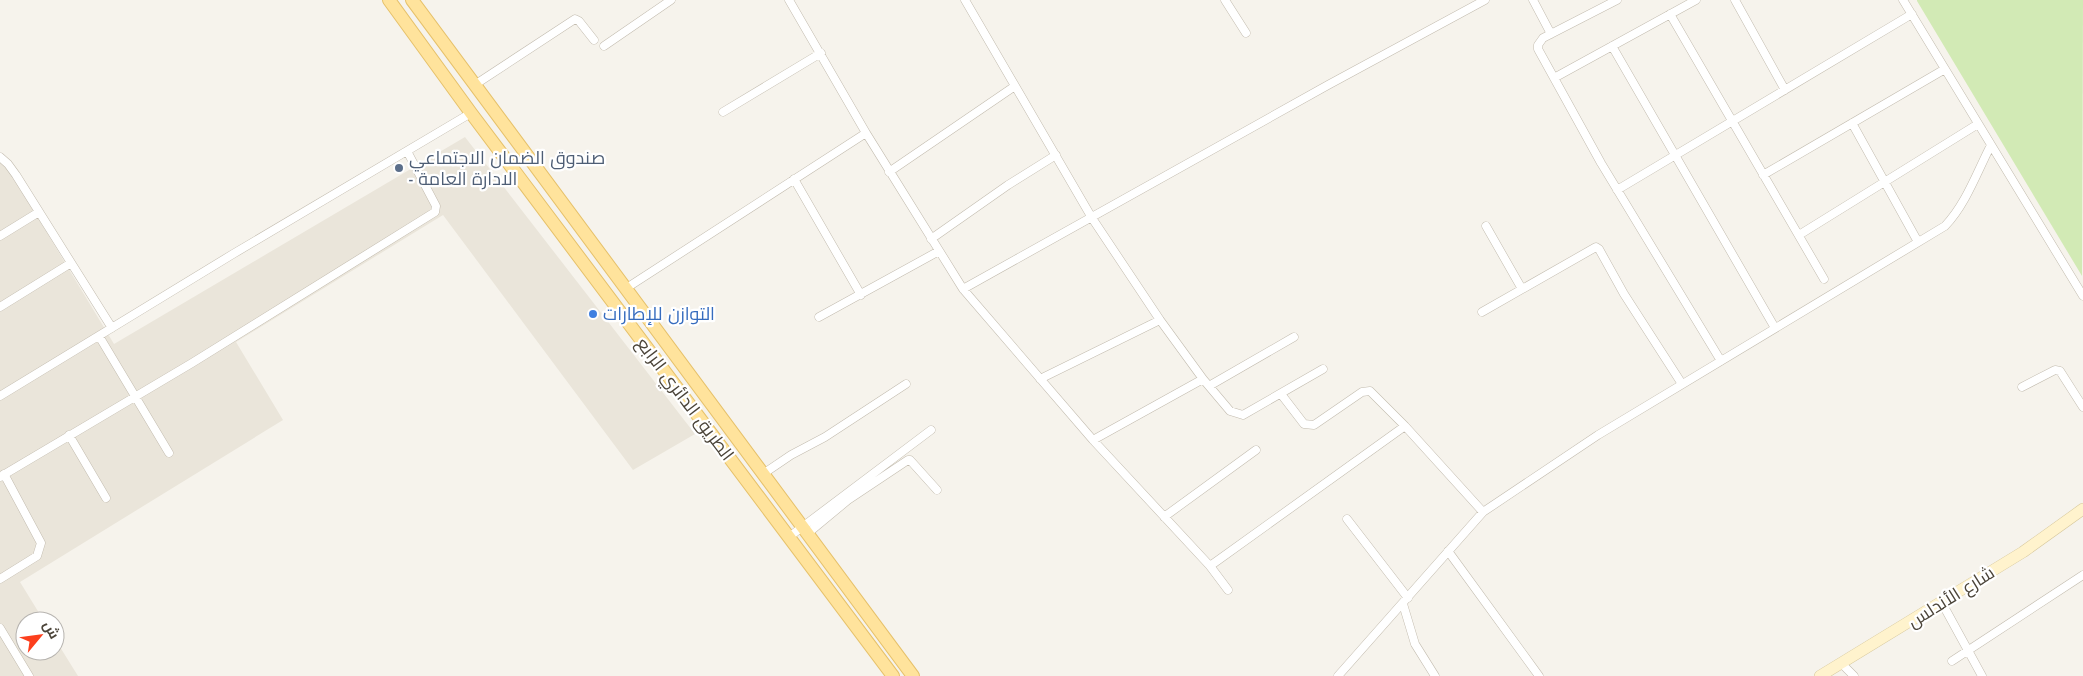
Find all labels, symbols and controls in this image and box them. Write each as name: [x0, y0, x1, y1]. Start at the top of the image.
place label: صندوق الضمان الاجتماعي - الادارة العامة: [409, 145, 605, 192]
marker: صندوق الضمان الاجتماعي - الادارة العامة: [393, 162, 405, 174]
place label: التوازن للإطارات: [603, 301, 715, 327]
marker: التوازن للإطارات: [587, 308, 599, 320]
street label: الطريق الدائري الرابع: [629, 332, 740, 467]
street label: شارع الأندلس: [1902, 560, 2000, 634]
north arrow: [15, 611, 65, 661]
text: ش: [38, 617, 64, 642]

